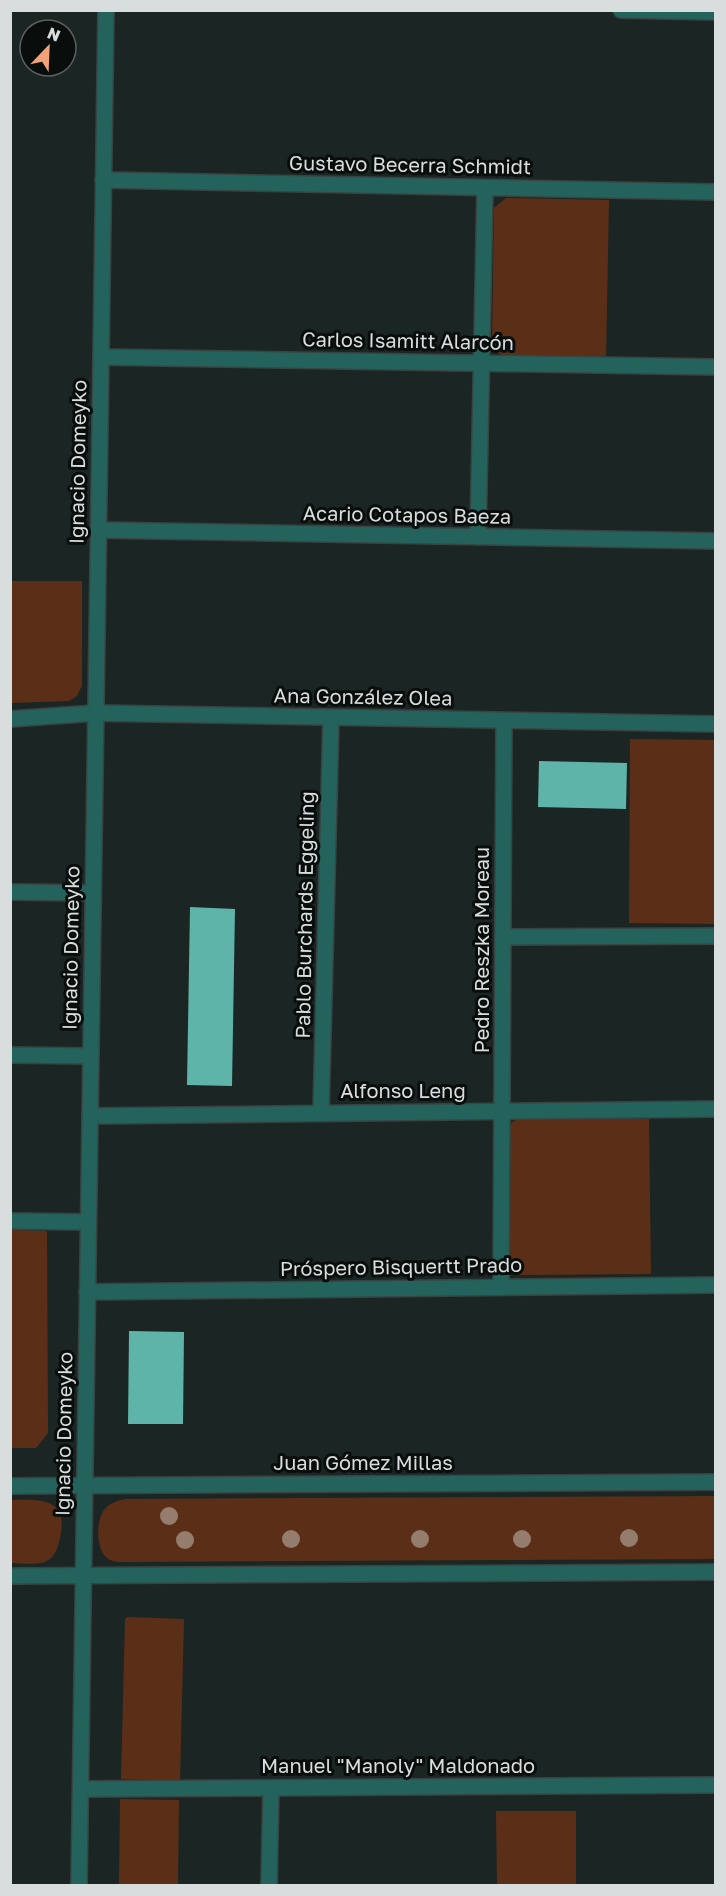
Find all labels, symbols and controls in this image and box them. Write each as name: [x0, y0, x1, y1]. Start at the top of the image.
north arrow: [18, 18, 78, 78]
text: N: [44, 23, 63, 46]
street label: Gustavo Becerra Schmidt: [289, 150, 531, 178]
street label: Carlos Isamitt Alarcón: [302, 326, 514, 354]
street label: Ignacio Domeyko: [64, 380, 90, 544]
street label: Acario Cotapos Baeza: [303, 500, 511, 528]
street label: Ana González Olea: [273, 682, 453, 710]
street label: Pablo Burchards Eggeling: [290, 791, 318, 1039]
street label: Pedro Reszka Moreau: [469, 847, 493, 1053]
street label: Ignacio Domeyko: [57, 866, 83, 1030]
street label: Alfonso Leng: [340, 1078, 466, 1102]
street label: Próspero Bisquertt Prado: [280, 1252, 522, 1280]
street label: Ignacio Domeyko: [50, 1352, 76, 1516]
street label: Juan Gómez Millas: [273, 1450, 453, 1474]
street label: Manuel "Manoly" Maldonado: [261, 1753, 535, 1777]

